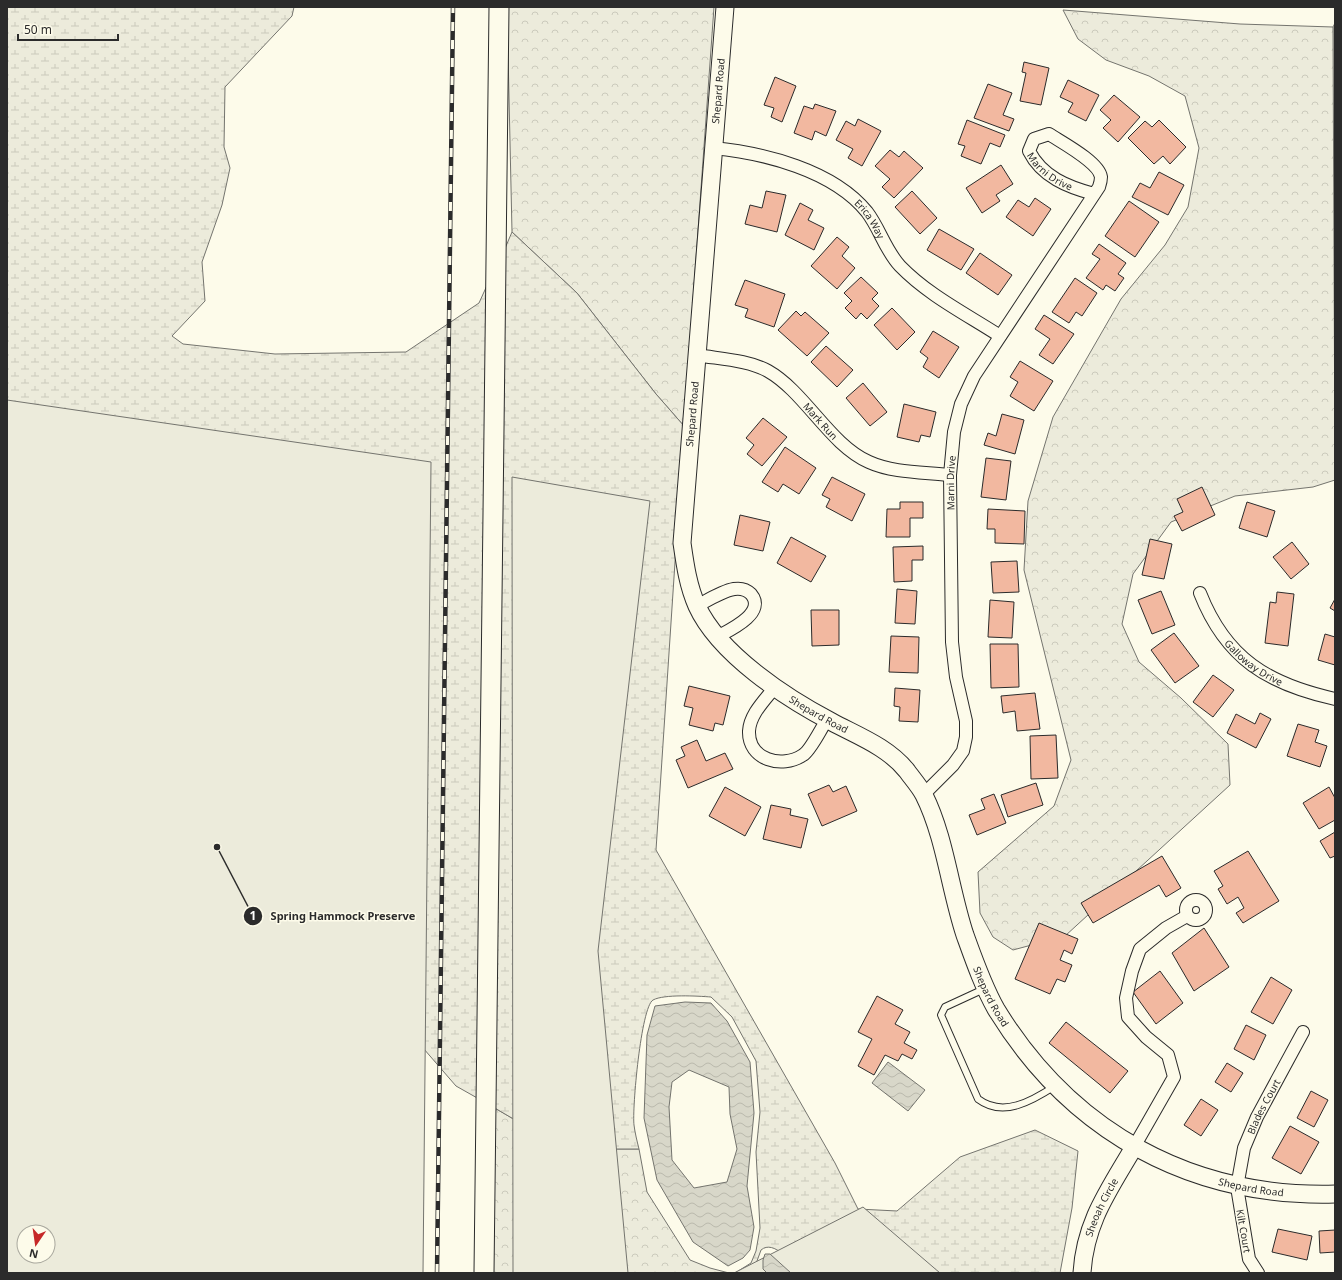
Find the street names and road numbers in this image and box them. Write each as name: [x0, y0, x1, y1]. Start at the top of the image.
street label: Shepard Road: [708, 58, 728, 124]
street label: Marni Drive: [1024, 149, 1075, 194]
street label: Erica Way: [852, 196, 889, 242]
street label: Shepard Road: [682, 381, 702, 447]
street label: Mark Run: [800, 399, 841, 443]
street label: Marni Drive: [943, 454, 959, 510]
street label: Galloway Drive: [1222, 636, 1285, 689]
street label: Shepard Road: [787, 692, 851, 736]
street label: Shepard Road: [970, 964, 1012, 1029]
street label: Blades Court: [1244, 1076, 1283, 1136]
street label: Shepard Road: [1217, 1174, 1284, 1199]
street label: Sheoah Circle: [1082, 1175, 1121, 1238]
street label: Kilt Court: [1233, 1208, 1255, 1254]

